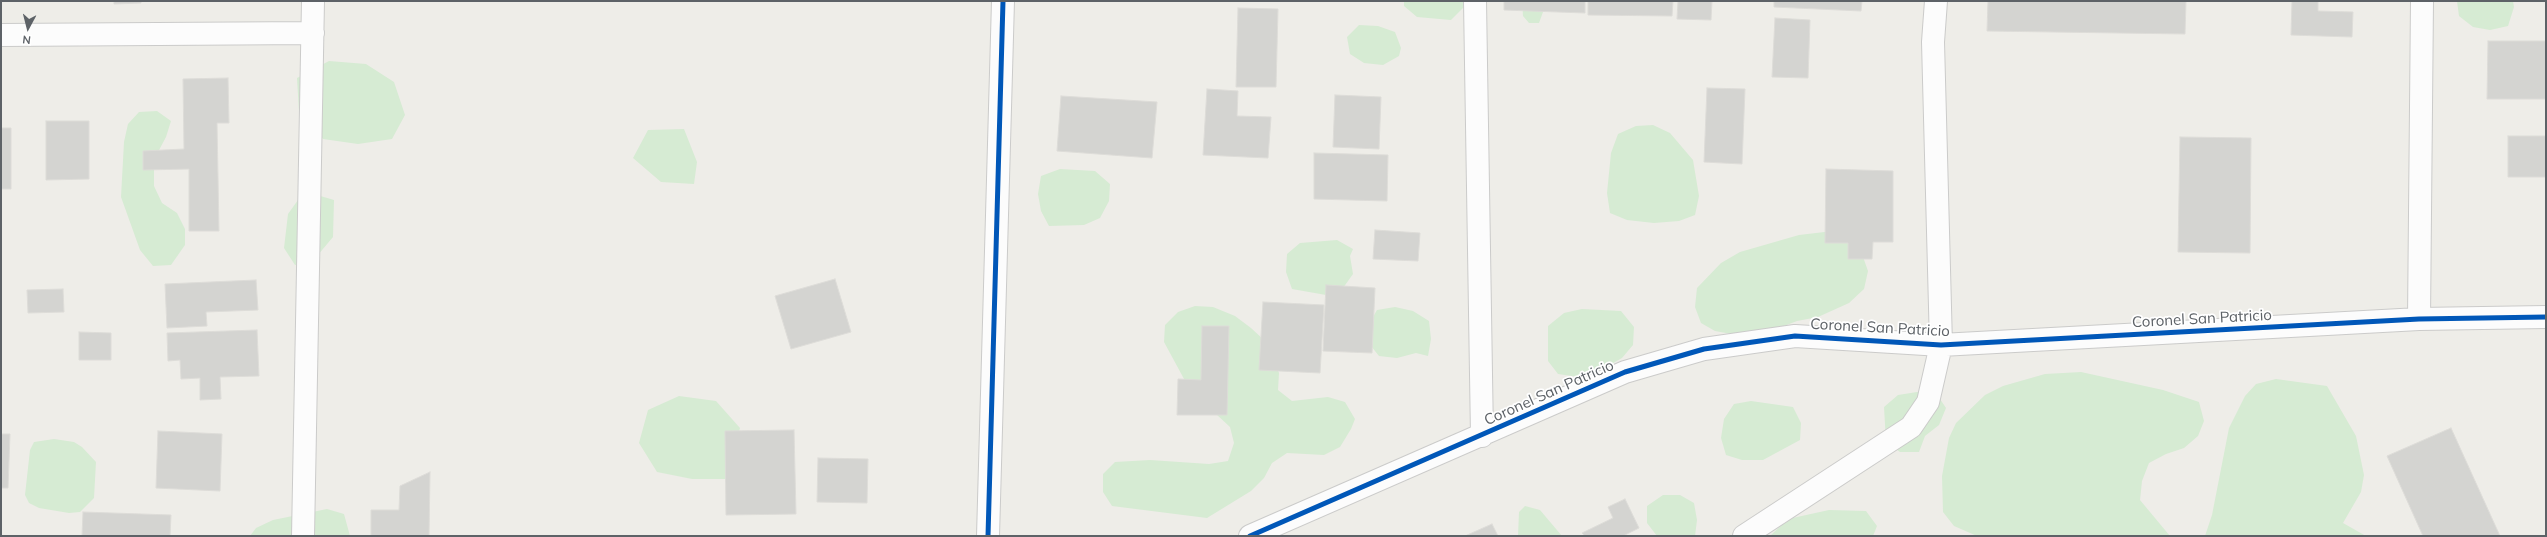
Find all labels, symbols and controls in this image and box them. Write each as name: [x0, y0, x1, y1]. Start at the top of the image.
north arrow: [8, 8, 48, 48]
text: N: [22, 32, 32, 47]
street label: Coronel San Patricio: [2132, 306, 2272, 332]
street label: Coronel San Patricio: [1810, 315, 1950, 341]
street label: Coronel San Patricio: [1481, 356, 1617, 430]

